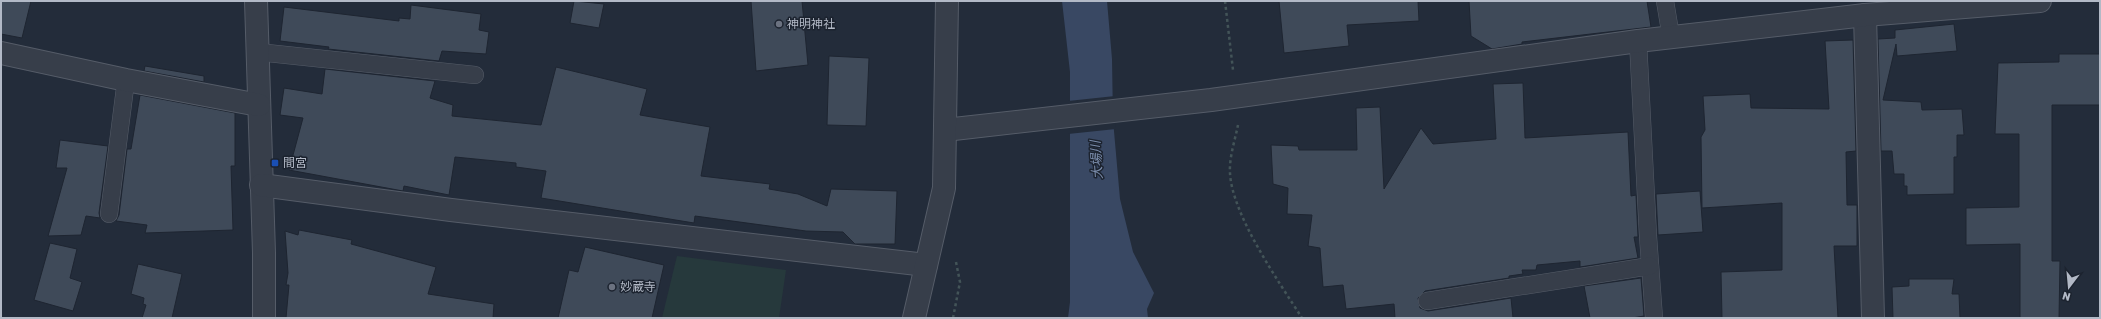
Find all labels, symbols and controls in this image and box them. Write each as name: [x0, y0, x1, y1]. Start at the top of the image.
place label: 神明神社: [787, 17, 835, 31]
marker: 神明神社: [774, 19, 784, 29]
water label: 大場川: [1088, 138, 1105, 180]
place label: 間宮: [283, 156, 307, 170]
marker: 間宮: [270, 158, 280, 168]
north arrow: [2049, 267, 2089, 307]
place label: 妙蔵寺: [620, 280, 656, 294]
marker: 妙蔵寺: [607, 282, 617, 292]
text: N: [2061, 289, 2072, 303]

